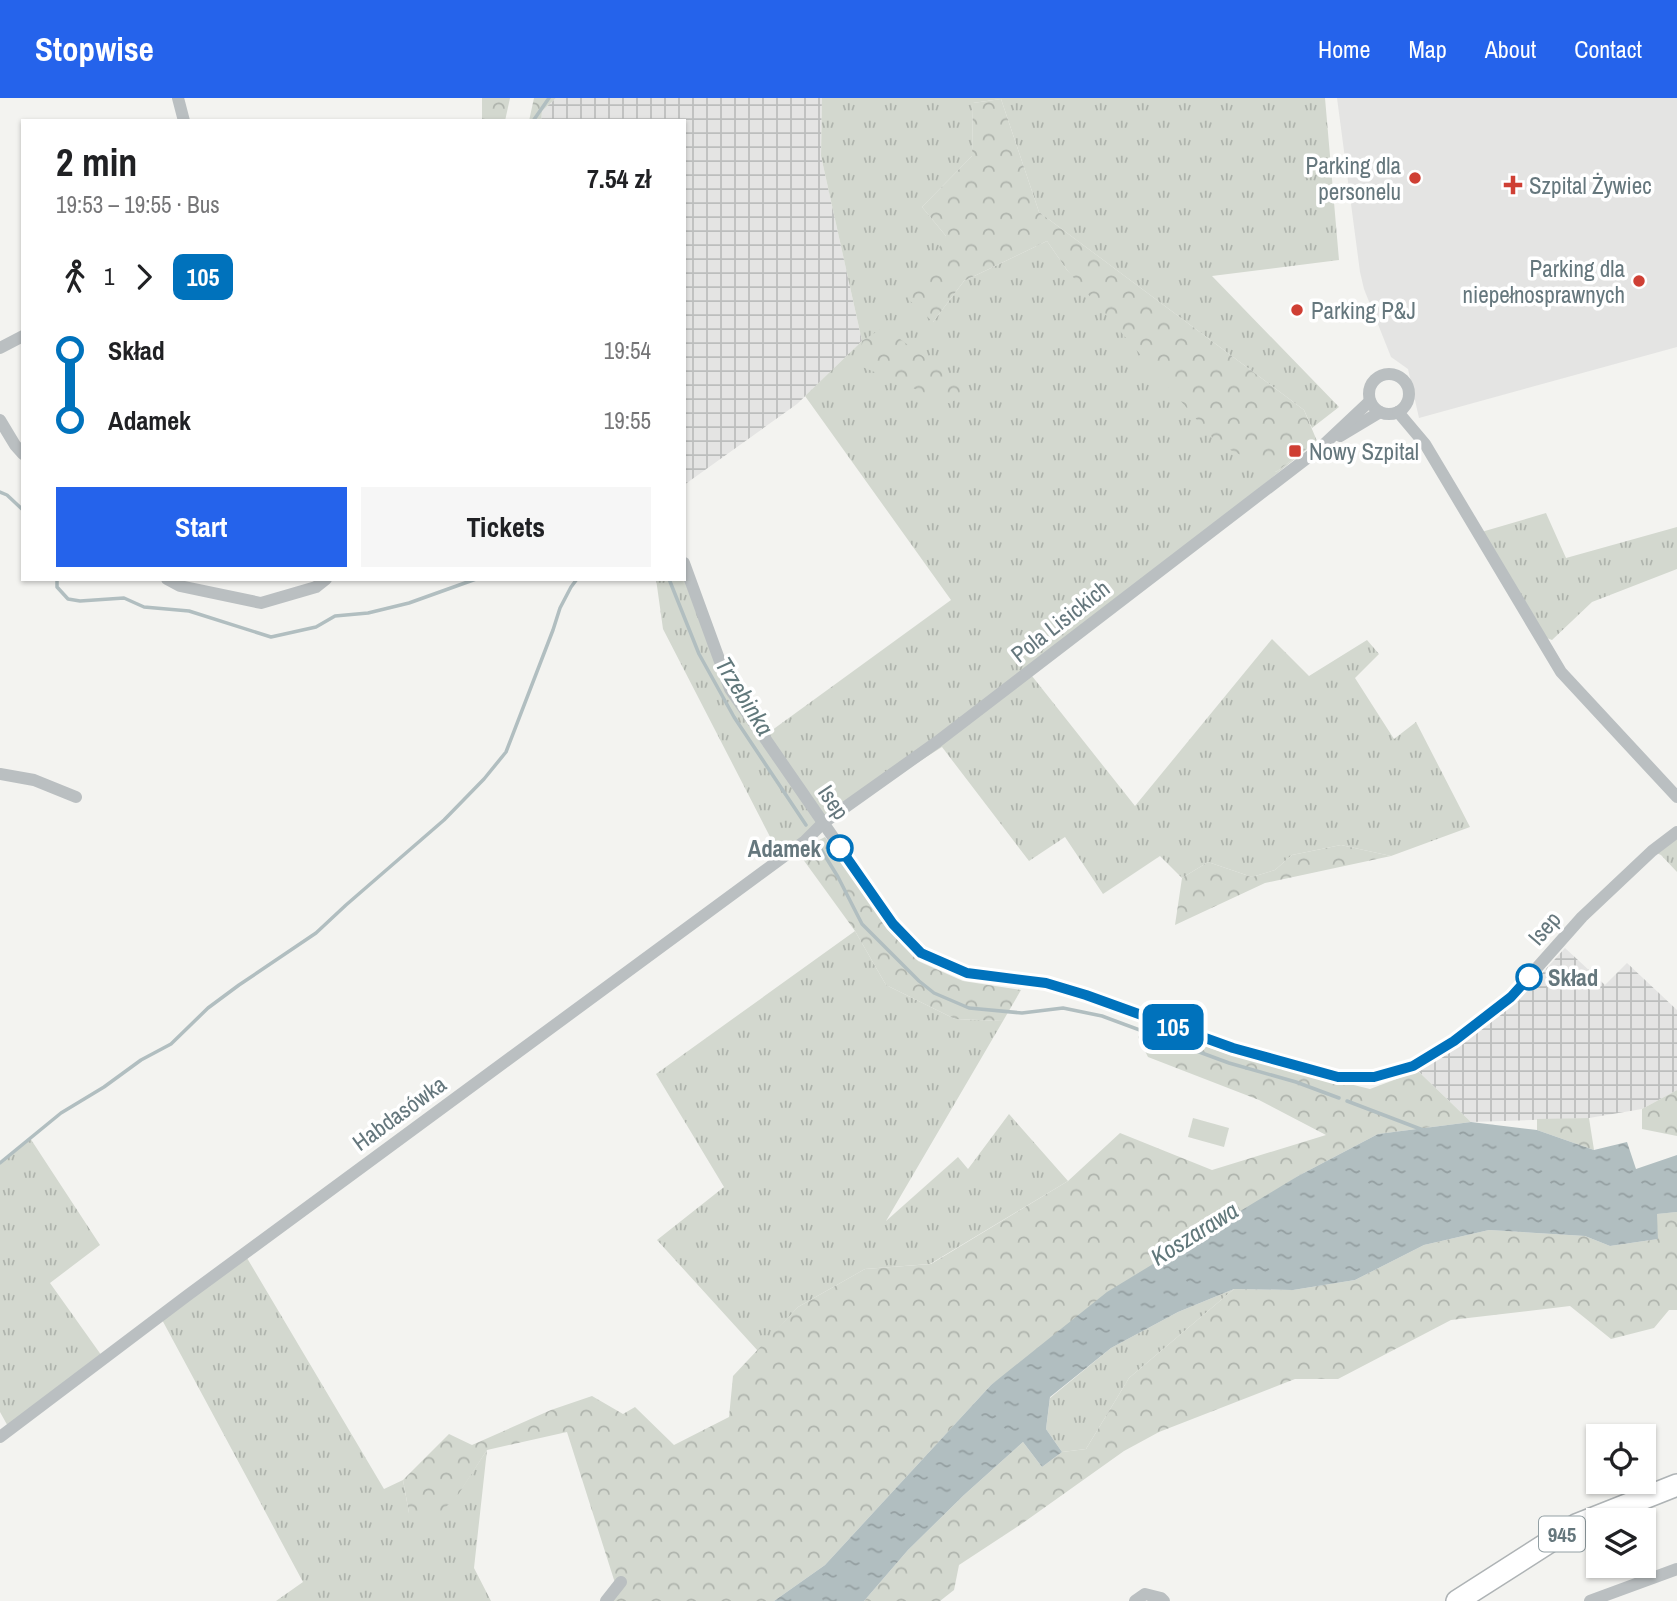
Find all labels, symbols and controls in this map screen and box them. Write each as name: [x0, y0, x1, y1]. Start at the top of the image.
text: Stopwise: [35, 27, 154, 71]
text: Home: [1318, 33, 1370, 65]
text: Map: [1408, 33, 1447, 65]
text: About: [1485, 33, 1536, 65]
text: Contact: [1574, 33, 1642, 65]
text: 2 min: [56, 137, 137, 188]
place label: Parking dla personelu: [1306, 150, 1402, 207]
text: 7.54 zł: [587, 161, 651, 196]
marker: Parking dla personelu: [1407, 170, 1423, 186]
place label: Szpital Żywiec: [1529, 170, 1652, 201]
marker: Szpital Żywiec: [1503, 175, 1523, 195]
text: 19:53 – 19:55 · Bus: [56, 189, 220, 220]
place label: Parking dla niepełnosprawnych: [1463, 253, 1626, 310]
icon: walk: [56, 258, 94, 296]
icon: forward: [125, 258, 163, 296]
text: 1: [104, 261, 115, 292]
text: 105: [187, 261, 219, 293]
marker: Parking dla niepełnosprawnych: [1631, 273, 1647, 289]
place label: Parking P&J: [1311, 295, 1416, 326]
marker: Parking P&J: [1289, 302, 1305, 318]
text: Skład: [108, 333, 165, 368]
text: 19:54: [604, 335, 651, 366]
text: Adamek: [108, 403, 191, 438]
text: 19:55: [604, 405, 651, 436]
place label: Nowy Szpital: [1309, 436, 1419, 467]
marker: Nowy Szpital: [1287, 443, 1303, 459]
button: Start: [56, 487, 347, 567]
button: Tickets: [361, 487, 651, 567]
street label: Pola Lisickich: [1004, 573, 1116, 669]
water label: Trzebinka: [708, 651, 782, 741]
street label: Isep: [811, 779, 857, 825]
place label: Adamek: [748, 833, 822, 864]
marker: Adamek: [827, 835, 853, 861]
street label: Isep: [1521, 904, 1567, 952]
place label: Skład: [1548, 962, 1598, 993]
marker: Skład: [1516, 964, 1542, 990]
line badge: 105: [1133, 1004, 1213, 1050]
text: 105: [1157, 1011, 1189, 1043]
street label: Habdasówka: [346, 1068, 453, 1158]
water label: Koszarawa: [1144, 1194, 1244, 1272]
map controls: [1586, 1424, 1656, 1578]
button: locate: [1586, 1424, 1656, 1494]
button: layers: [1586, 1508, 1656, 1578]
road number: 945: [1539, 1516, 1585, 1552]

